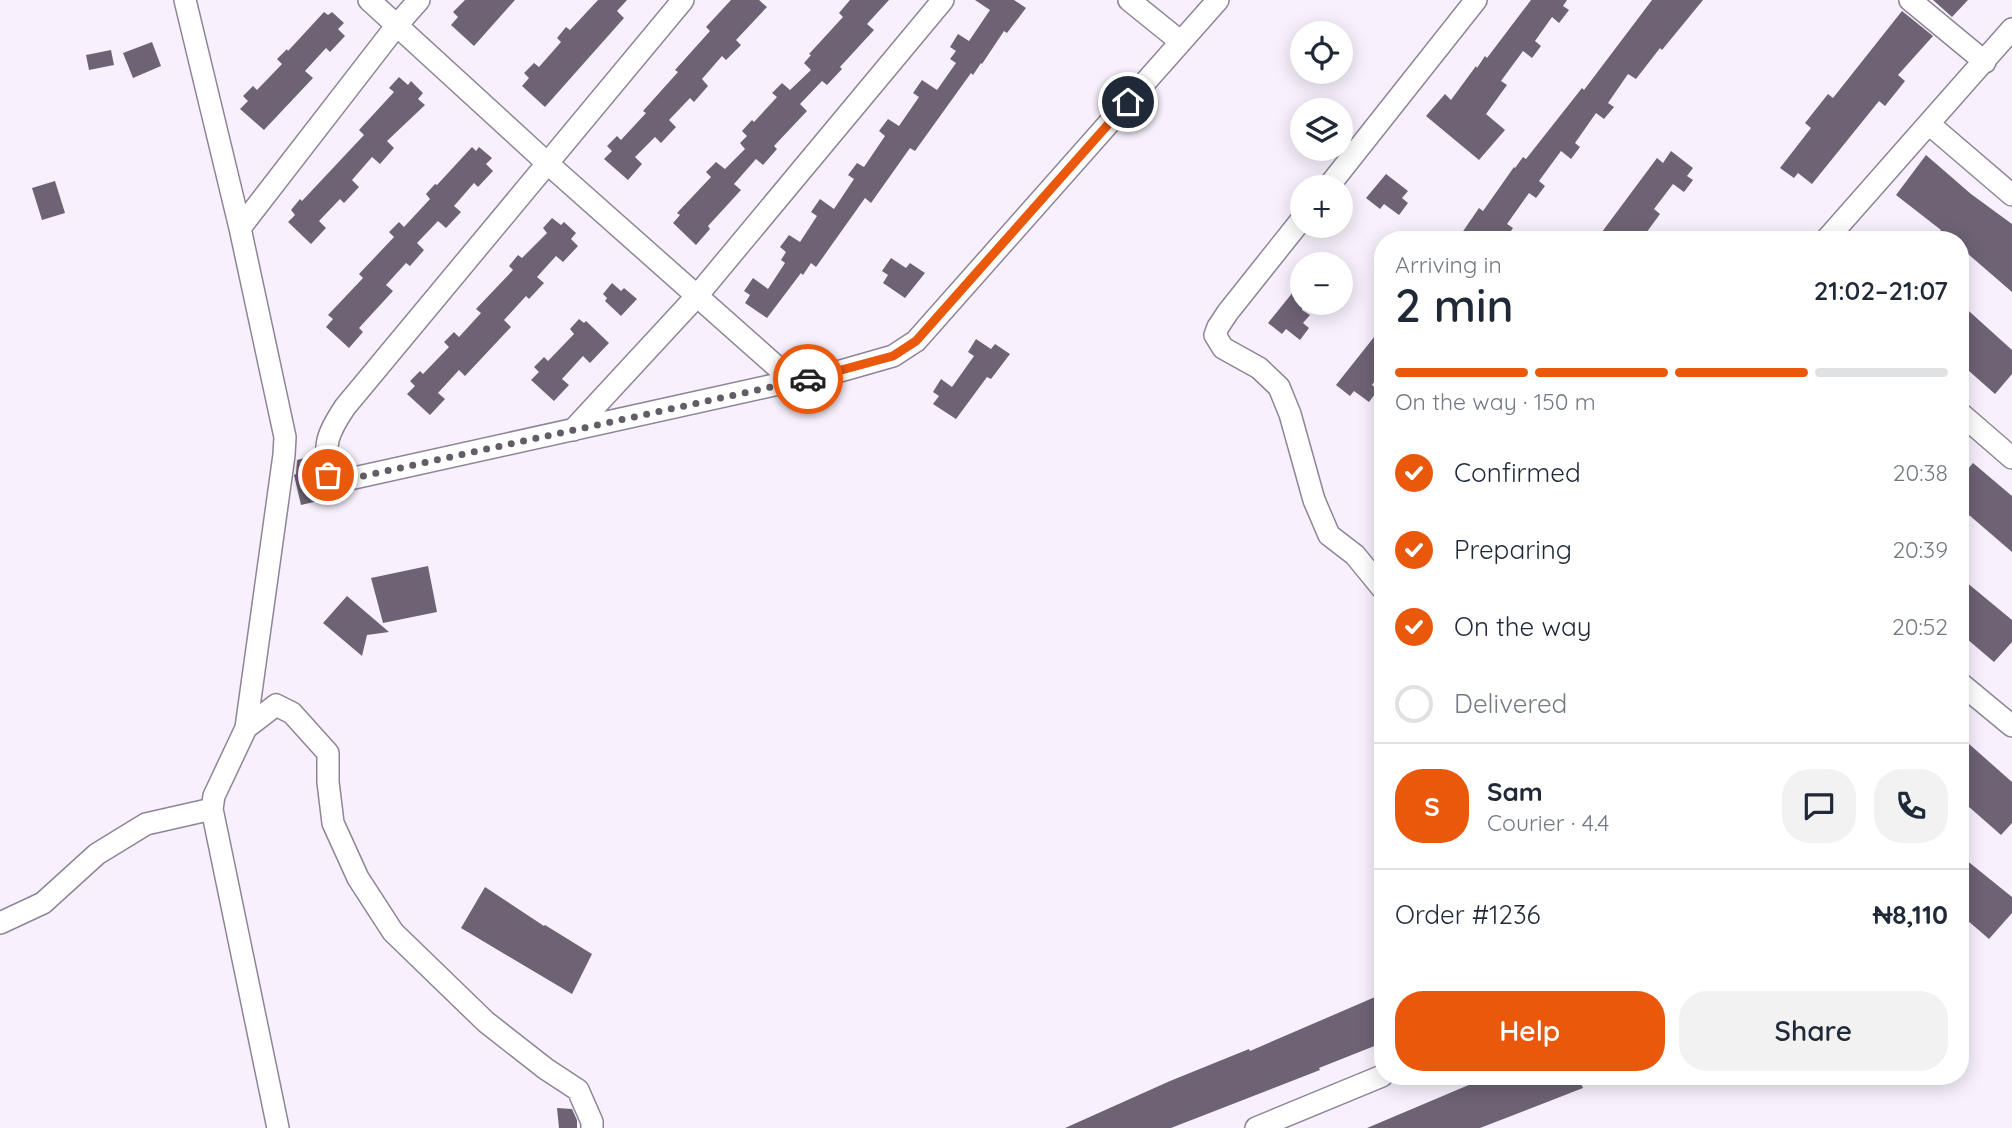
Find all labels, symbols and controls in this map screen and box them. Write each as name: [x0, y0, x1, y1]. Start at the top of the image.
map controls: [1290, 21, 1353, 315]
button: locate: [1290, 21, 1353, 84]
pin: [1098, 72, 1158, 132]
icon: home: [1109, 83, 1147, 121]
button: layers: [1290, 98, 1353, 161]
button: +: [1290, 175, 1353, 238]
text: Arriving in: [1395, 250, 1502, 279]
button: −: [1290, 252, 1353, 315]
text: 21:02–21:07: [1814, 274, 1948, 307]
text: 2 min: [1395, 276, 1514, 334]
courier: [773, 344, 843, 414]
icon: car: [789, 360, 827, 398]
text: On the way · 150 m: [1395, 387, 1596, 416]
pin: [298, 445, 358, 505]
icon: check: [1395, 454, 1433, 492]
icon: bag: [309, 456, 347, 494]
text: Confirmed: [1454, 456, 1581, 489]
text: 20:38: [1893, 458, 1948, 487]
icon: check: [1395, 531, 1433, 569]
text: Preparing: [1454, 533, 1572, 566]
text: 20:39: [1892, 535, 1948, 564]
icon: check: [1395, 608, 1433, 646]
text: On the way: [1454, 610, 1592, 643]
text: 20:52: [1892, 612, 1948, 641]
text: Delivered: [1454, 687, 1567, 720]
button: chat: [1782, 769, 1856, 843]
button: phone: [1874, 769, 1948, 843]
text: Sam: [1487, 775, 1543, 808]
text: S: [1424, 790, 1440, 823]
text: Courier · 4.4: [1487, 808, 1609, 837]
text: Order #1236: [1395, 898, 1541, 931]
text: ₦8,110: [1873, 898, 1948, 931]
button: Help: [1395, 991, 1665, 1071]
button: Share: [1679, 991, 1948, 1071]

